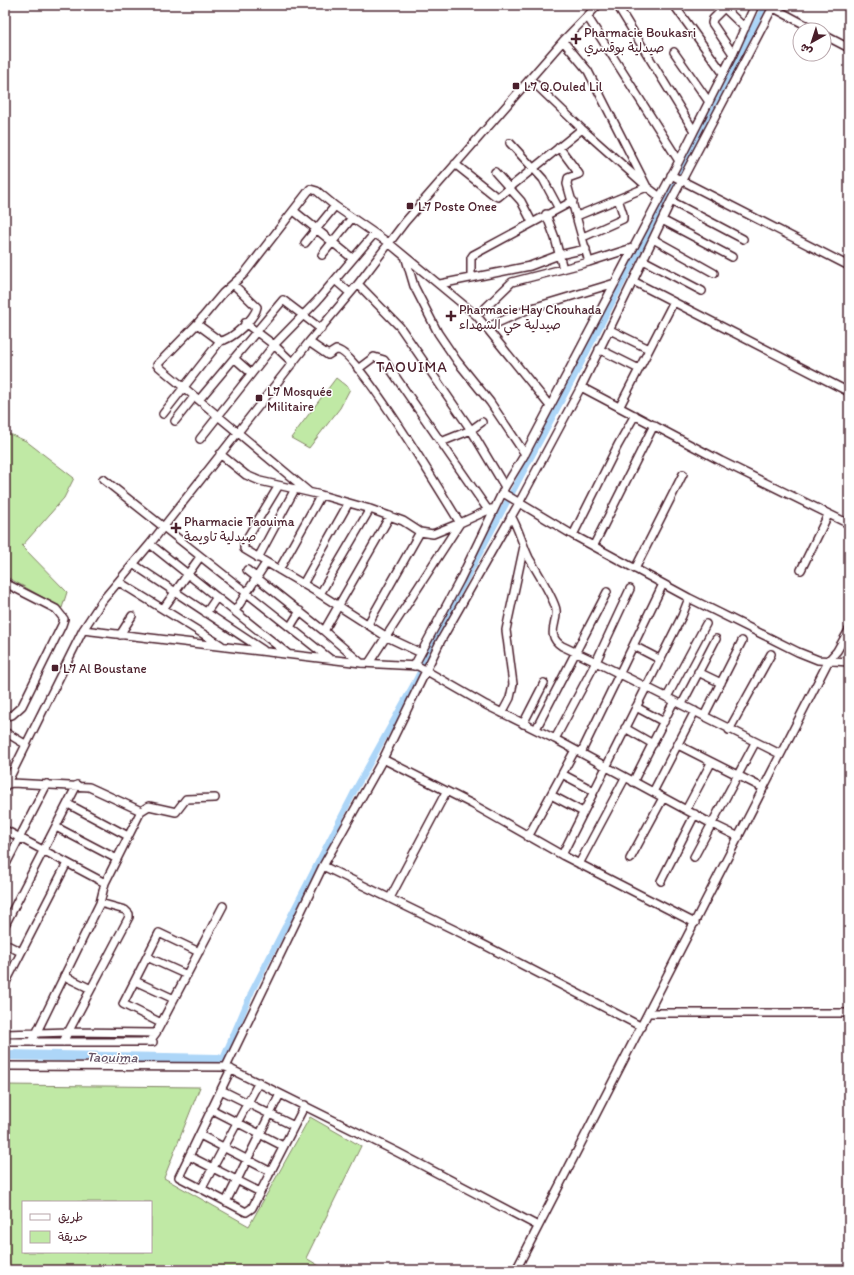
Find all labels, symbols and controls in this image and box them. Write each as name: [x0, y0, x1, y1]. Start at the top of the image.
north arrow: [792, 22, 832, 62]
place label: Pharmacie Boukasri صيدلية بوقسري: [584, 25, 696, 57]
marker: Pharmacie Boukasri صيدلية بوقسري: [571, 34, 581, 44]
text: ش: [797, 41, 815, 58]
place label: L7 Q.Ouled Lil: [524, 79, 603, 94]
marker: L7 Q.Ouled Lil: [511, 81, 521, 91]
place label: L7 Poste Onee: [418, 199, 497, 214]
marker: L7 Poste Onee: [405, 201, 415, 211]
place label: Pharmacie Hay Chouhada صيدلية حي الشهداء: [459, 302, 602, 336]
marker: Pharmacie Hay Chouhada صيدلية حي الشهداء: [446, 311, 456, 321]
district label: TAOUIMA: [376, 358, 448, 376]
place label: L7 Mosquée Militaire: [267, 384, 332, 414]
marker: L7 Mosquée Militaire: [254, 393, 264, 403]
place label: Pharmacie Taouima صيدلية تاويمة: [184, 514, 295, 545]
marker: Pharmacie Taouima صيدلية تاويمة: [171, 523, 181, 533]
place label: L7 Al Boustane: [63, 661, 147, 676]
marker: L7 Al Boustane: [50, 663, 60, 673]
water label: Taouima: [86, 1049, 139, 1066]
legend: [22, 1201, 152, 1253]
text: طريق: [58, 1210, 83, 1224]
text: حديقة: [58, 1230, 87, 1244]

